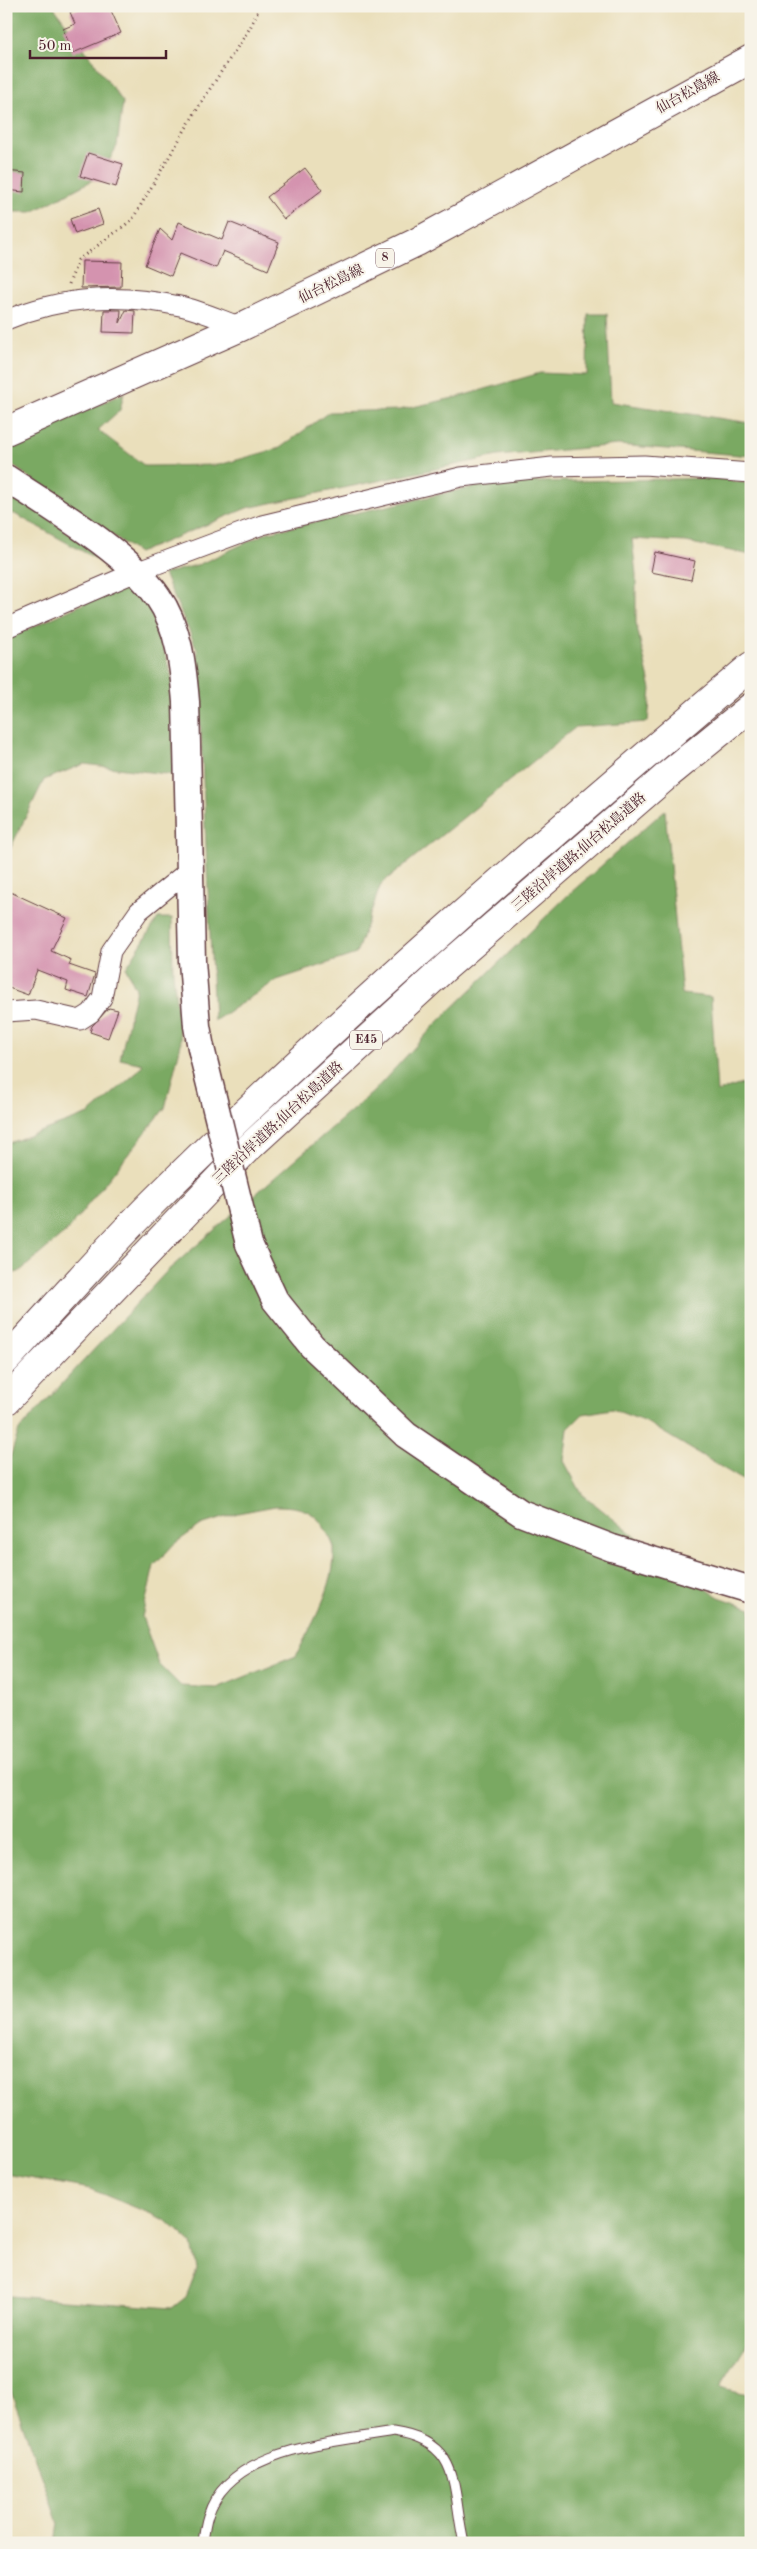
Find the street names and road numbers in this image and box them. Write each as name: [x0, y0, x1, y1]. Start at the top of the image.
street label: 仙台松島線: [653, 68, 722, 116]
road number: 8: [376, 248, 394, 268]
street label: 仙台松島線: [296, 261, 366, 306]
street label: 三陸沿岸道路;仙台松島道路: [508, 789, 648, 914]
road number: E45: [350, 1030, 382, 1050]
street label: 三陸沿岸道路;仙台松島道路: [209, 1058, 346, 1187]

